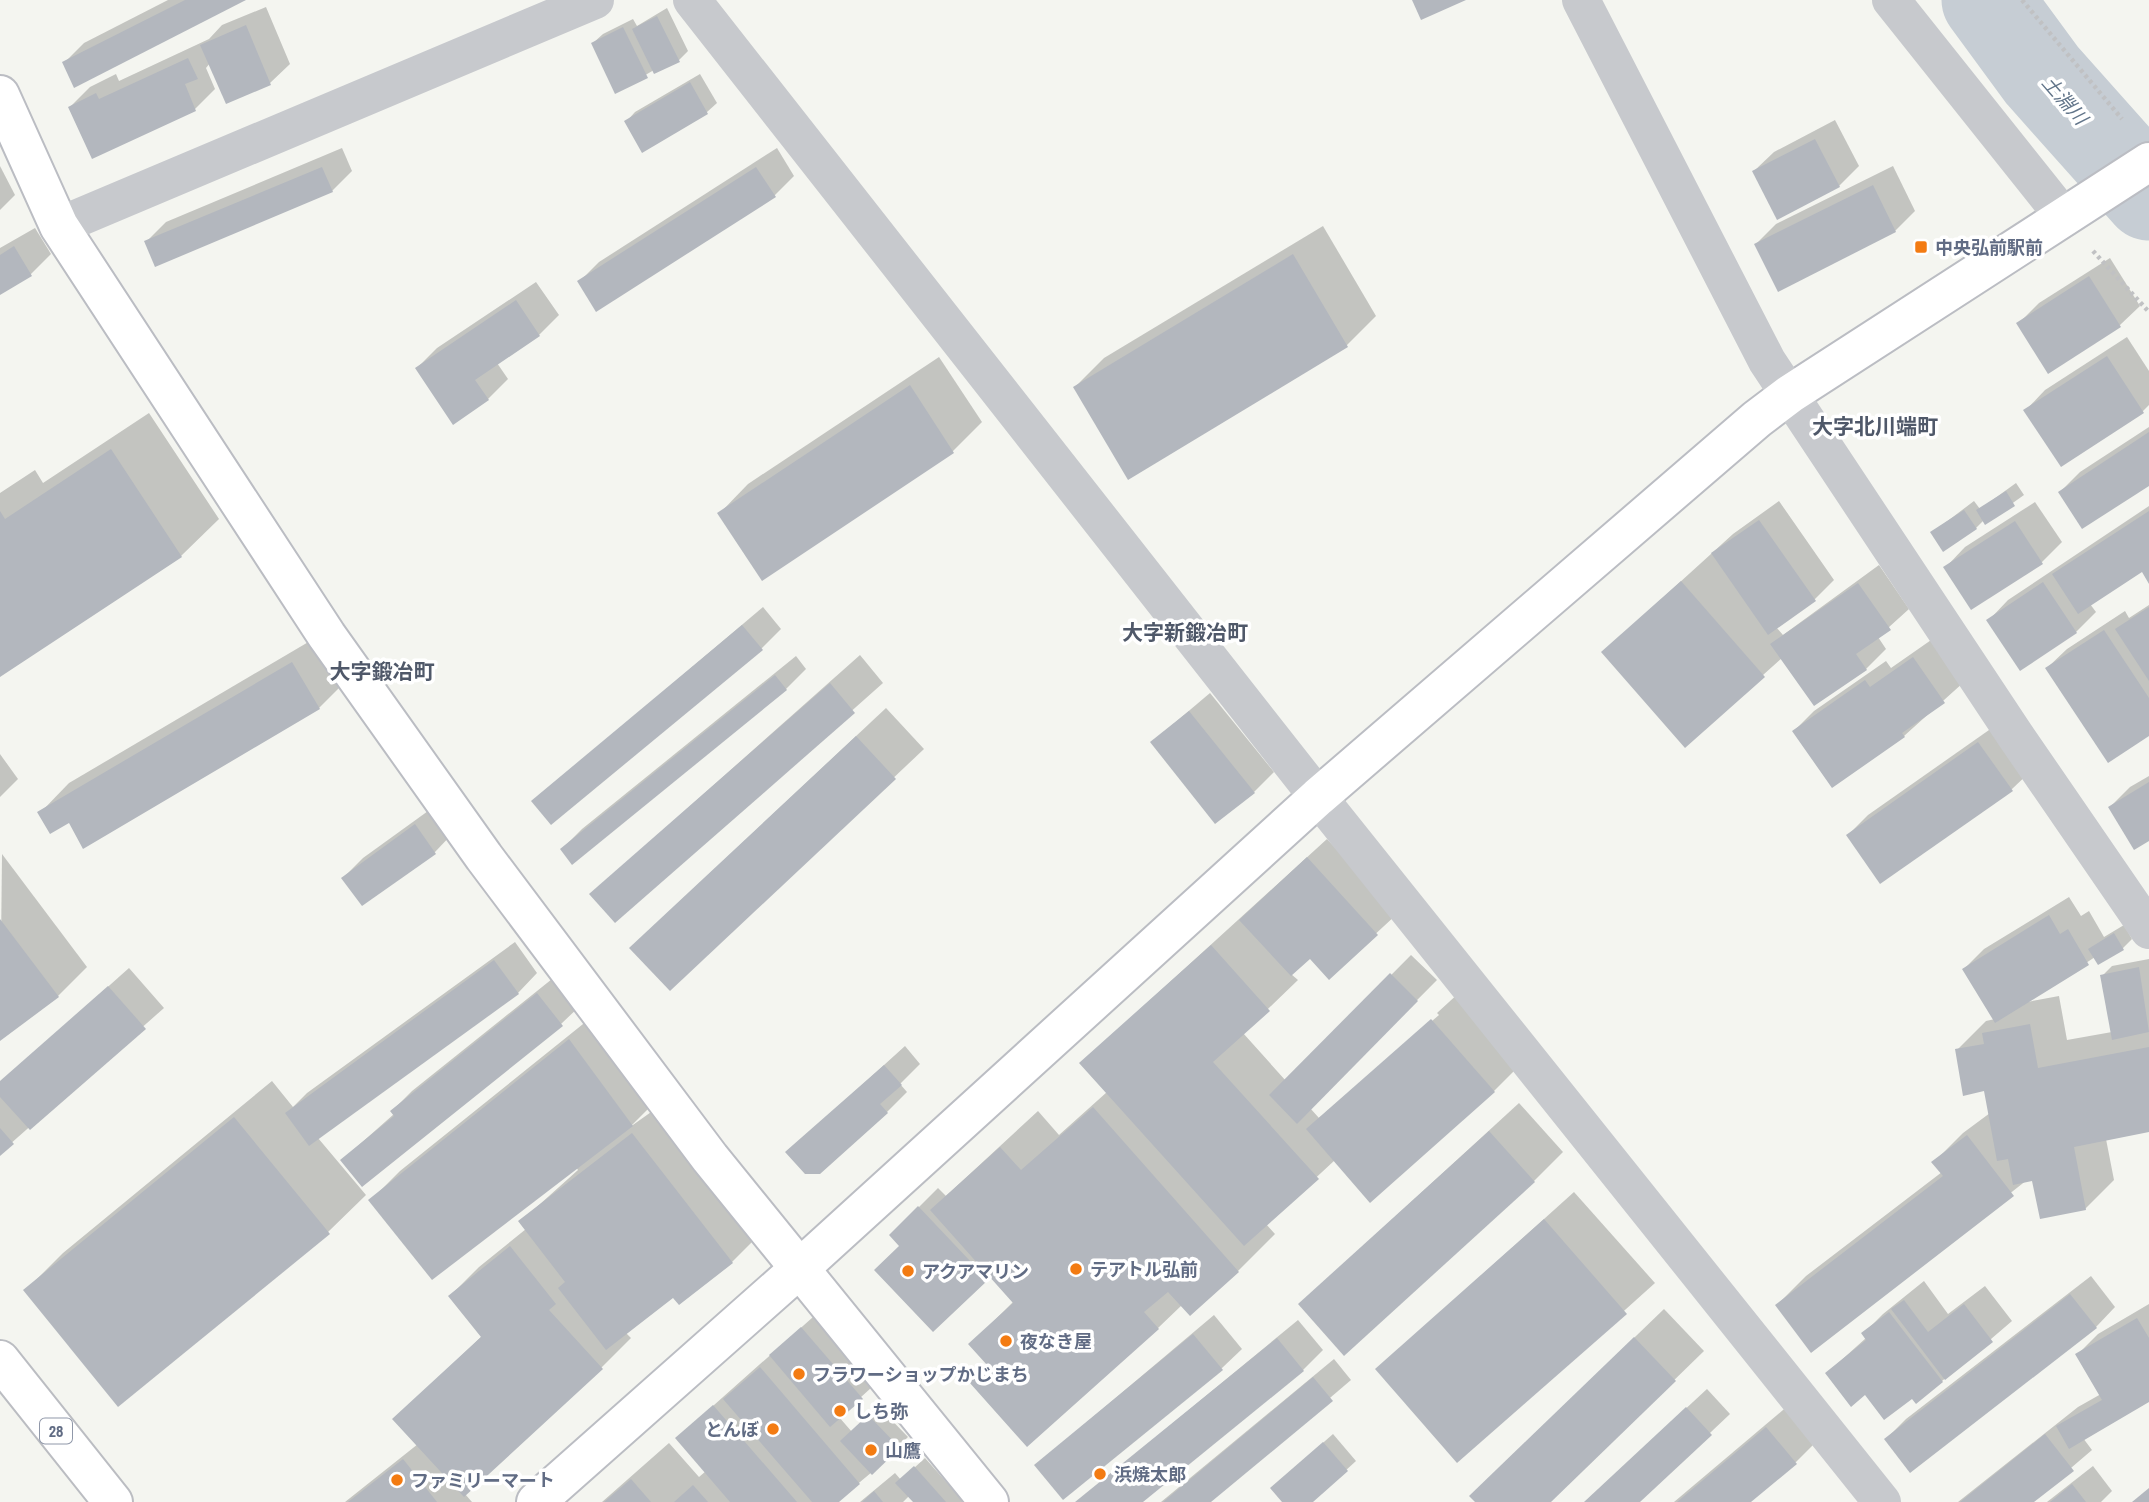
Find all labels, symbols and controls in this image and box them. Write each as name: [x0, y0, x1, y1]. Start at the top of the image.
water label: 土淵川: [2036, 70, 2095, 132]
place label: 中央弘前駅前: [1935, 235, 2043, 260]
marker: 中央弘前駅前: [1913, 239, 1929, 255]
district label: 大字北川端町: [1812, 412, 1938, 441]
district label: 大字新鍛冶町: [1122, 618, 1248, 647]
district label: 大字鍛冶町: [330, 657, 435, 686]
place label: テアトル弘前: [1090, 1257, 1198, 1282]
place label: アクアマリン: [922, 1259, 1029, 1284]
marker: テアトル弘前: [1068, 1261, 1084, 1277]
marker: アクアマリン: [900, 1263, 916, 1279]
place label: 夜なき屋: [1020, 1329, 1092, 1354]
marker: 夜なき屋: [998, 1333, 1014, 1349]
place label: フラワーショップかじまち: [813, 1362, 1029, 1387]
marker: フラワーショップかじまち: [791, 1366, 807, 1382]
place label: しち弥: [854, 1399, 909, 1424]
marker: しち弥: [832, 1403, 848, 1419]
place label: とんぼ: [705, 1417, 759, 1442]
road number: 28: [40, 1418, 72, 1443]
marker: とんぼ: [765, 1421, 781, 1437]
place label: 山鷹: [885, 1438, 921, 1463]
marker: 山鷹: [863, 1442, 879, 1458]
place label: 浜焼太郎: [1114, 1462, 1186, 1487]
marker: 浜焼太郎: [1092, 1466, 1108, 1482]
place label: ファミリーマート: [411, 1468, 555, 1493]
marker: ファミリーマート: [389, 1472, 405, 1488]

